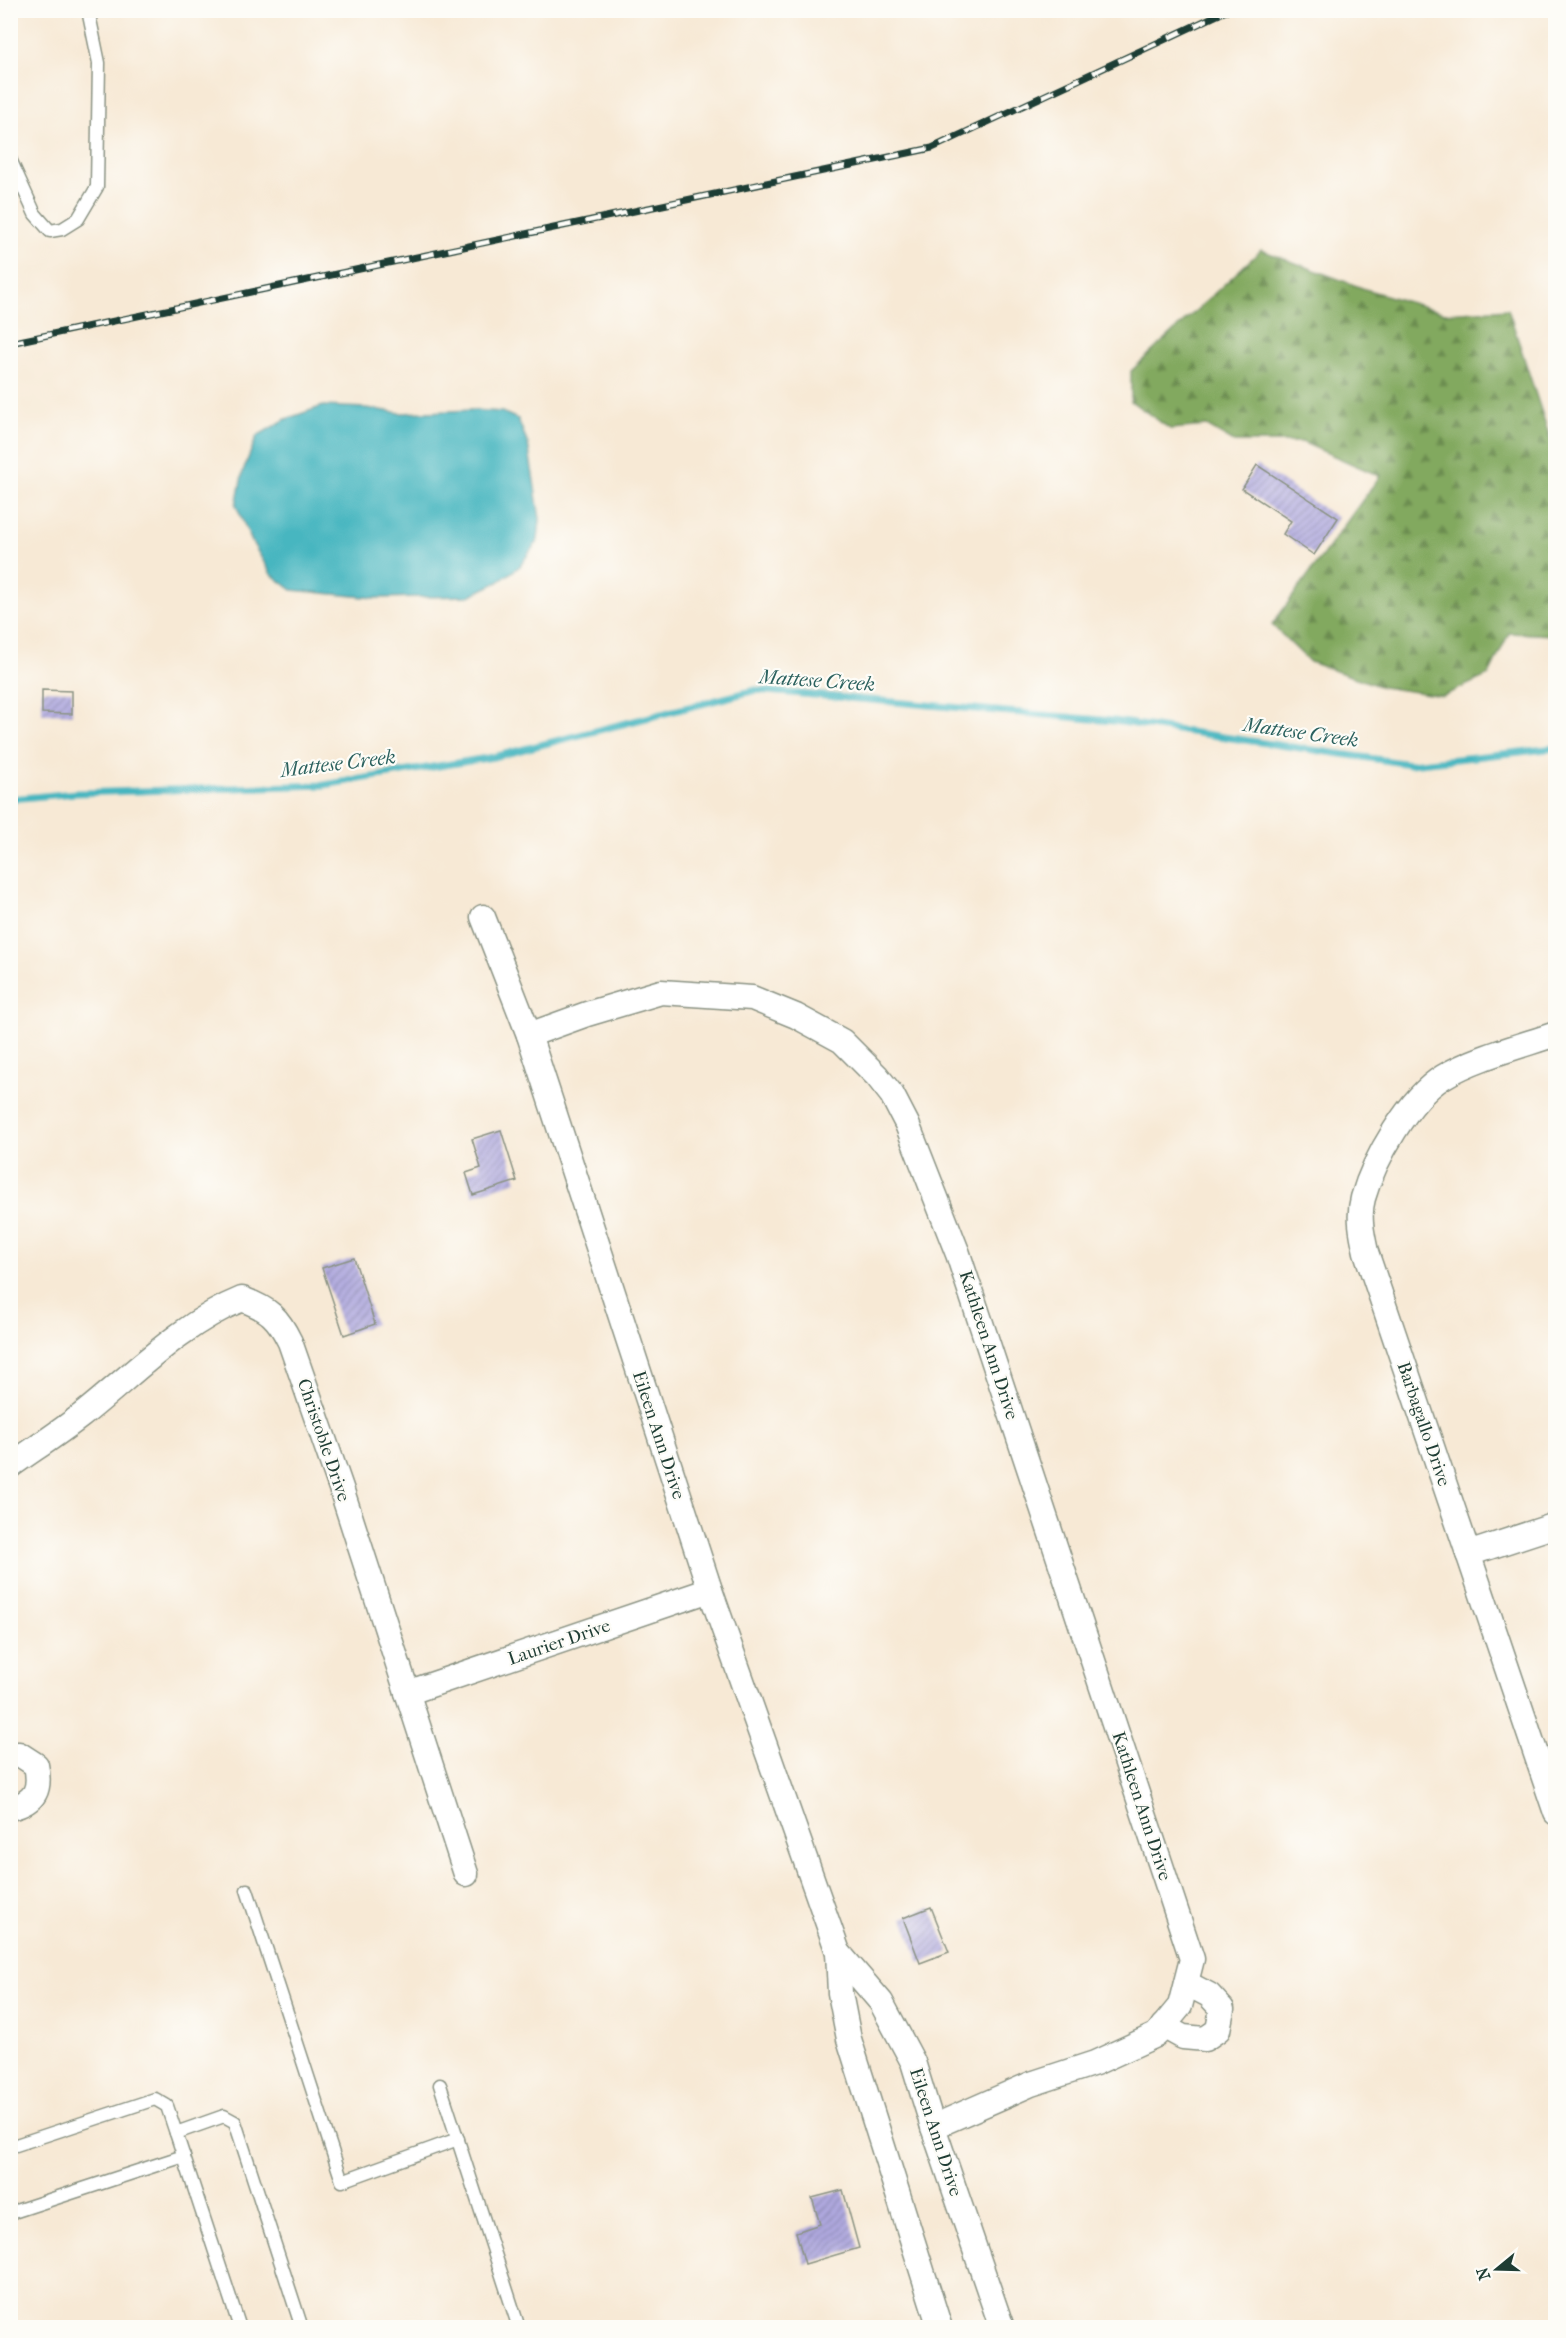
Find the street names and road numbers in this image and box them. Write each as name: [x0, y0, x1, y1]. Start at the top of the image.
street label: Kathleen Ann Drive: [955, 1268, 1023, 1422]
street label: Barbagallo Drive: [1392, 1359, 1455, 1489]
street label: Eileen Ann Drive: [628, 1368, 689, 1502]
street label: Christoble Drive: [293, 1376, 354, 1504]
street label: Laurier Drive: [505, 1615, 613, 1670]
street label: Kathleen Ann Drive: [1108, 1729, 1176, 1883]
street label: Eileen Ann Drive: [905, 2065, 966, 2199]

